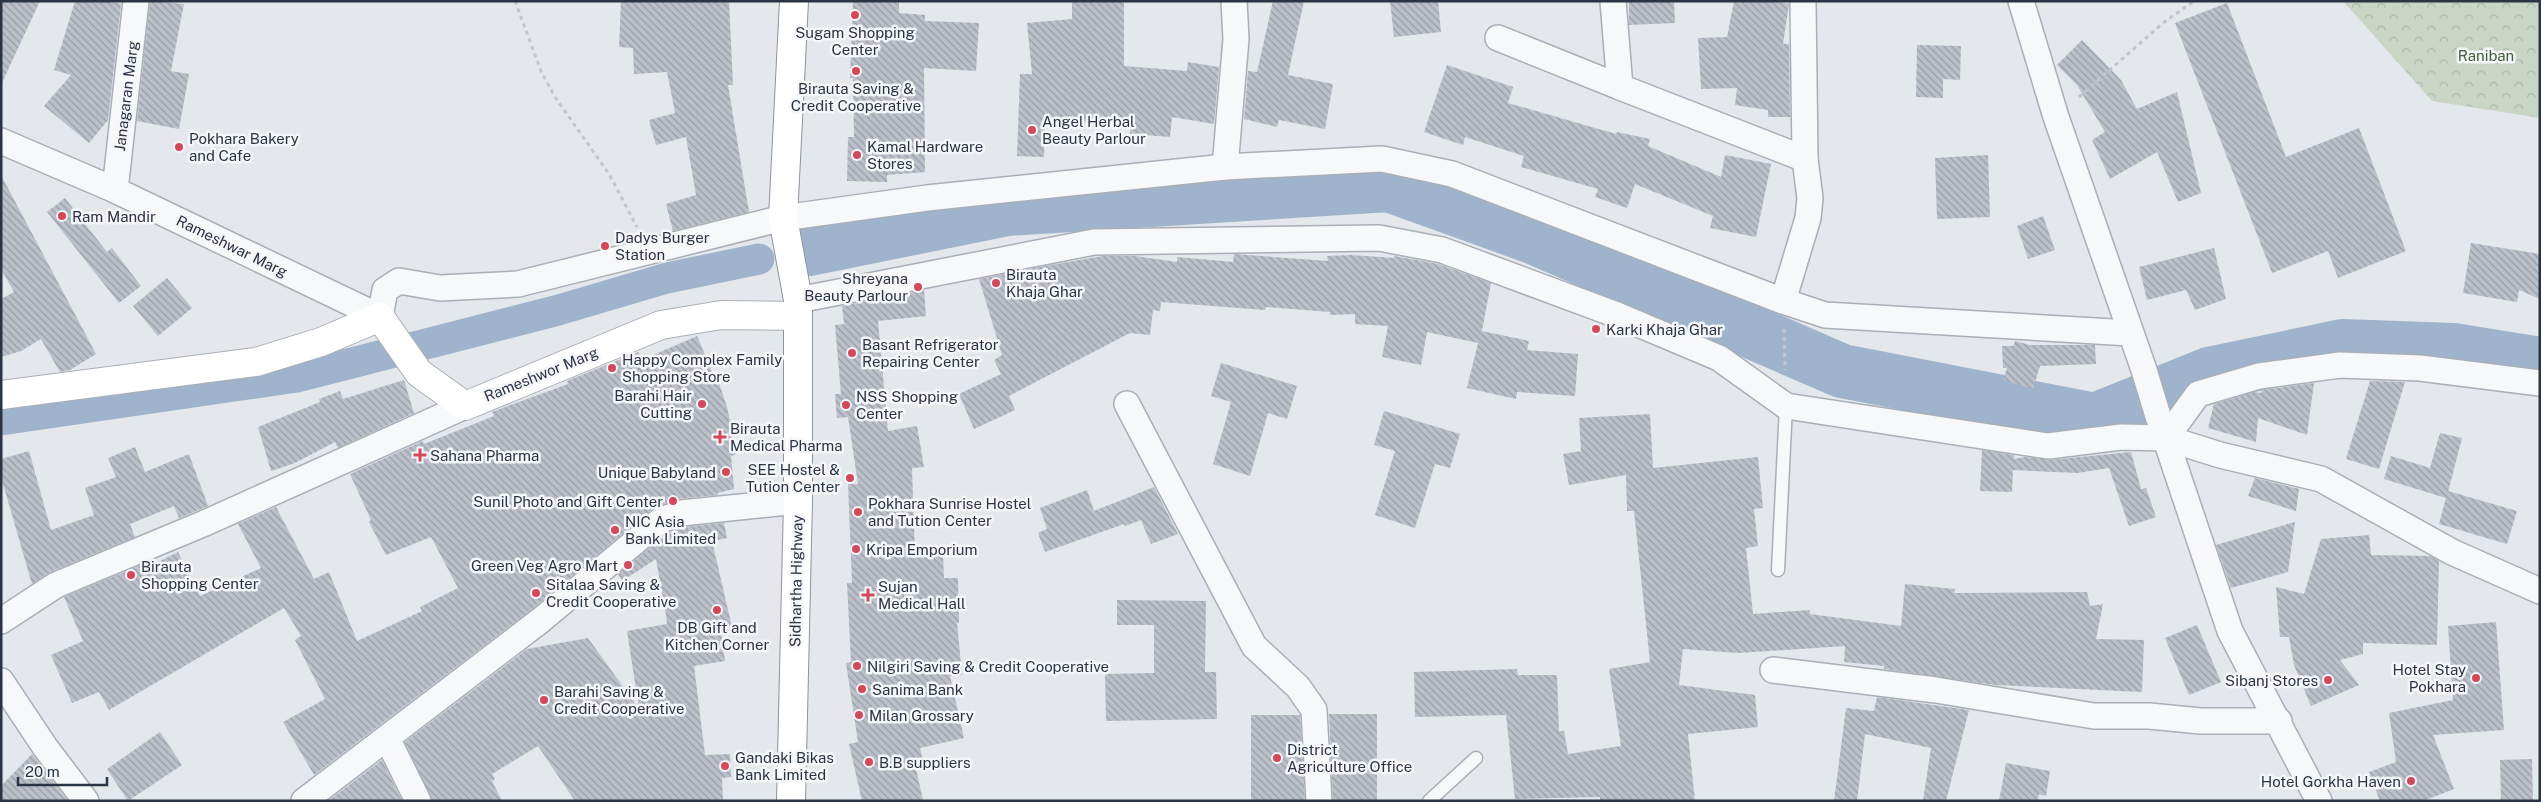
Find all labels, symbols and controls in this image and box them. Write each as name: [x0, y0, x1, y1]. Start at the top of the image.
marker: Sugam Shopping Center: [849, 9, 861, 21]
place label: Sugam Shopping Center: [795, 24, 915, 58]
street label: Janagaran Marg: [111, 40, 141, 152]
park label: Raniban: [2458, 47, 2514, 64]
marker: Birauta Saving & Credit Cooperative: [850, 65, 862, 77]
place label: Birauta Saving & Credit Cooperative: [791, 80, 921, 114]
place label: Angel Herbal Beauty Parlour: [1042, 113, 1146, 147]
marker: Angel Herbal Beauty Parlour: [1026, 124, 1038, 136]
place label: Pokhara Bakery and Cafe: [189, 130, 299, 164]
place label: Kamal Hardware Stores: [867, 138, 983, 172]
marker: Pokhara Bakery and Cafe: [173, 141, 185, 153]
marker: Kamal Hardware Stores: [851, 149, 863, 161]
place label: Ram Mandir: [72, 208, 156, 225]
marker: Ram Mandir: [56, 210, 68, 222]
street label: Rameshwar Marg: [174, 212, 290, 280]
place label: Dadys Burger Station: [615, 229, 710, 263]
marker: Dadys Burger Station: [599, 240, 611, 252]
place label: Birauta Khaja Ghar: [1006, 266, 1083, 300]
place label: Shreyana Beauty Parlour: [804, 270, 908, 304]
marker: Birauta Khaja Ghar: [990, 277, 1002, 289]
marker: Shreyana Beauty Parlour: [912, 281, 924, 293]
place label: Karki Khaja Ghar: [1606, 321, 1723, 338]
marker: Karki Khaja Ghar: [1590, 323, 1602, 335]
place label: Basant Refrigerator Repairing Center: [862, 336, 999, 370]
street label: Rameshwor Marg: [481, 343, 601, 405]
marker: Basant Refrigerator Repairing Center: [846, 347, 858, 359]
place label: Happy Complex Family Shopping Store: [622, 351, 782, 385]
marker: Happy Complex Family Shopping Store: [606, 362, 618, 374]
place label: Barahi Hair Cutting: [614, 387, 692, 421]
place label: NSS Shopping Center: [856, 388, 958, 422]
marker: Barahi Hair Cutting: [696, 398, 708, 410]
marker: NSS Shopping Center: [840, 399, 852, 411]
place label: Birauta Medical Pharma: [730, 420, 843, 454]
marker: Birauta Medical Pharma: [714, 431, 726, 443]
place label: Sahana Pharma: [430, 447, 539, 464]
marker: Sahana Pharma: [414, 449, 426, 461]
place label: SEE Hostel & Tution Center: [746, 461, 840, 495]
place label: Unique Babyland: [598, 464, 716, 481]
marker: Unique Babyland: [720, 466, 732, 478]
marker: SEE Hostel & Tution Center: [844, 472, 856, 484]
place label: Sunil Photo and Gift Center: [473, 493, 663, 510]
marker: Sunil Photo and Gift Center: [667, 495, 679, 507]
place label: Pokhara Sunrise Hostel and Tution Center: [868, 495, 1031, 529]
marker: Pokhara Sunrise Hostel and Tution Center: [852, 506, 864, 518]
place label: NIC Asia Bank Limited: [625, 513, 716, 547]
street label: Sidhartha Highway: [786, 515, 806, 647]
marker: NIC Asia Bank Limited: [609, 524, 621, 536]
place label: Kripa Emporium: [866, 541, 978, 558]
marker: Kripa Emporium: [850, 543, 862, 555]
place label: Green Veg Agro Mart: [471, 557, 618, 574]
place label: Birauta Shopping Center: [141, 558, 259, 592]
marker: Green Veg Agro Mart: [622, 559, 634, 571]
marker: Birauta Shopping Center: [125, 569, 137, 581]
place label: Sitalaa Saving & Credit Cooperative: [546, 576, 677, 610]
place label: Sujan Medical Hall: [878, 578, 966, 612]
marker: Sitalaa Saving & Credit Cooperative: [530, 587, 542, 599]
marker: Sujan Medical Hall: [862, 589, 874, 601]
marker: DB Gift and Kitchen Corner: [711, 604, 723, 616]
place label: DB Gift and Kitchen Corner: [665, 619, 770, 653]
place label: Nilgiri Saving & Credit Cooperative: [867, 658, 1109, 675]
marker: Nilgiri Saving & Credit Cooperative: [851, 660, 863, 672]
place label: Hotel Stay Pokhara: [2393, 661, 2466, 695]
place label: Sibanj Stores: [2225, 672, 2318, 689]
marker: Hotel Stay Pokhara: [2470, 672, 2482, 684]
marker: Sibanj Stores: [2322, 674, 2334, 686]
place label: Sanima Bank: [872, 681, 963, 698]
place label: Barahi Saving & Credit Cooperative: [554, 683, 685, 717]
marker: Sanima Bank: [856, 683, 868, 695]
marker: Barahi Saving & Credit Cooperative: [538, 694, 550, 706]
place label: Milan Grossary: [869, 707, 974, 724]
marker: Milan Grossary: [853, 709, 865, 721]
place label: District Agriculture Office: [1287, 741, 1412, 775]
place label: Gandaki Bikas Bank Limited: [735, 749, 834, 783]
marker: District Agriculture Office: [1271, 752, 1283, 764]
scale bar: [18, 754, 106, 786]
place label: B.B suppliers: [879, 754, 971, 771]
marker: B.B suppliers: [863, 756, 875, 768]
marker: Gandaki Bikas Bank Limited: [719, 760, 731, 772]
text: 20 m: [25, 763, 60, 780]
place label: Hotel Gorkha Haven: [2261, 773, 2401, 790]
marker: Hotel Gorkha Haven: [2405, 775, 2417, 787]

